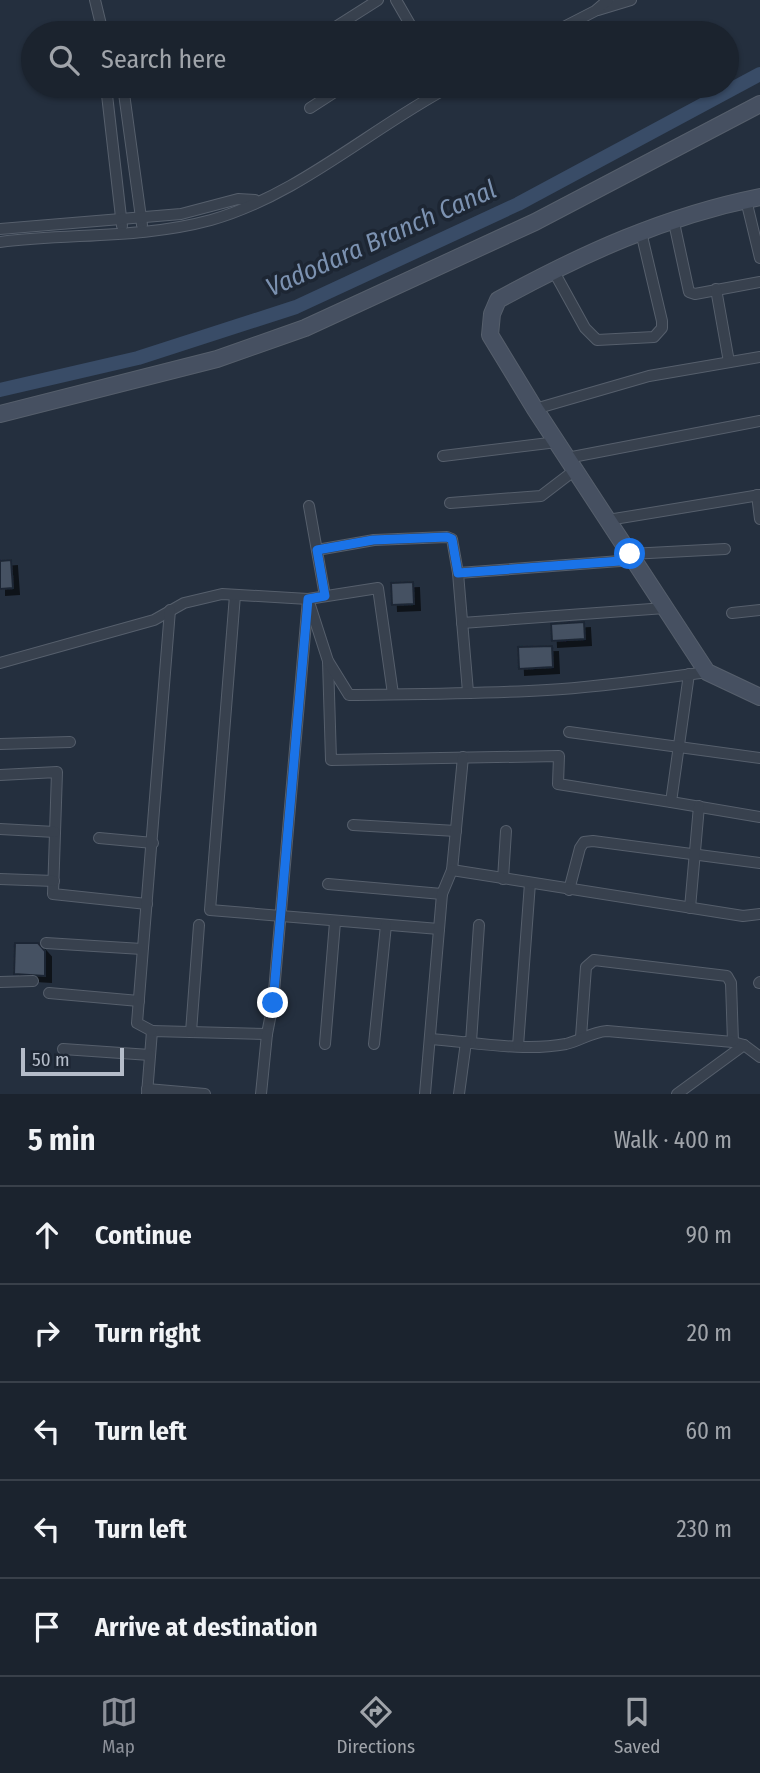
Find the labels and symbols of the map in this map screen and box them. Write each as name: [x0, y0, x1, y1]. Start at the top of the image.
water label: Vadodara Branch Canal: [261, 174, 501, 303]
route start: [614, 538, 645, 569]
route end: [257, 987, 288, 1018]
scale bar: [21, 1045, 124, 1077]

